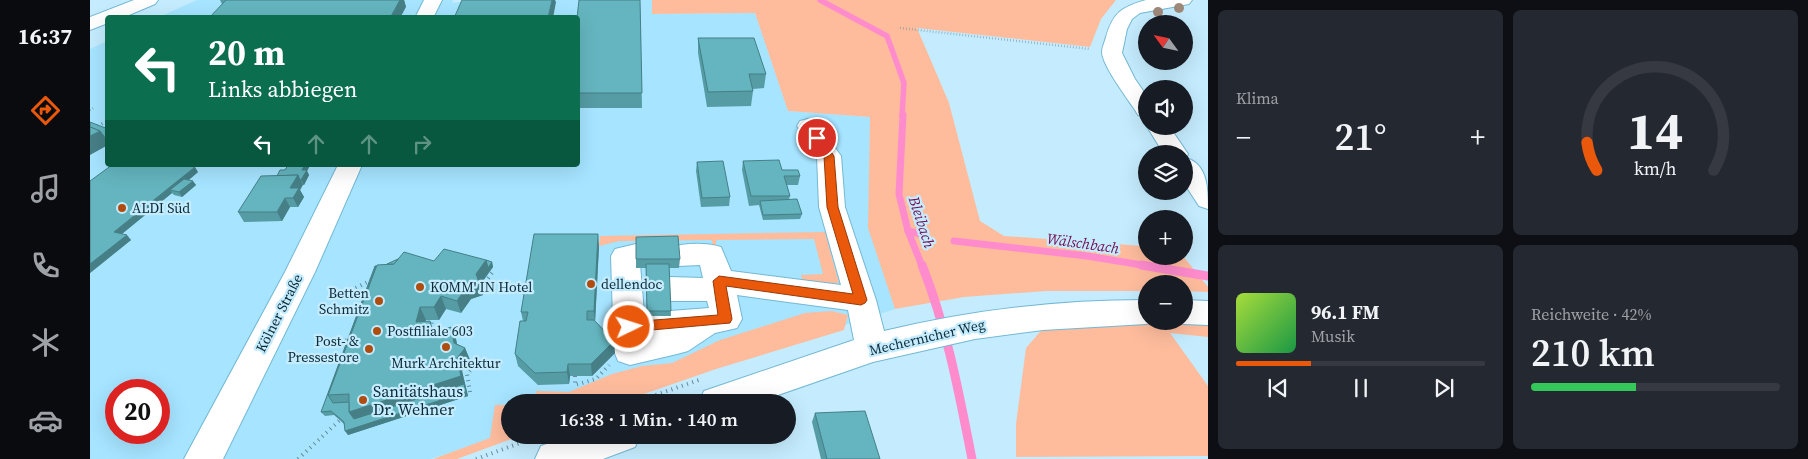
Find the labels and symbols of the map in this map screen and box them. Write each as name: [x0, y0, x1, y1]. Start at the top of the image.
north arrow: [1138, 15, 1192, 70]
pin: [796, 117, 838, 159]
water label: Bleibach: [904, 193, 940, 250]
place label: ALDI Süd: [132, 198, 190, 218]
marker: ALDI Süd: [116, 202, 128, 214]
water label: Wälschbach: [1045, 228, 1121, 258]
street label: Kölner Straße: [251, 270, 307, 356]
place label: dellendoc: [601, 274, 663, 294]
place label: KOMM' IN Hotel: [430, 277, 532, 297]
marker: dellendoc: [585, 278, 597, 290]
marker: KOMM' IN Hotel: [414, 281, 426, 293]
place label: Betten Schmitz: [319, 283, 370, 319]
marker: Betten Schmitz: [373, 295, 385, 307]
position arrow: [602, 300, 654, 352]
street label: Mechernicher Weg: [867, 314, 987, 360]
place label: Postfiliale 603: [387, 321, 473, 341]
marker: Postfiliale 603: [371, 325, 383, 337]
place label: Post- & Pressestore: [287, 331, 359, 367]
marker: Murk Architektur: [440, 341, 452, 353]
marker: Post- & Pressestore: [363, 343, 375, 355]
place label: Murk Architektur: [391, 353, 501, 373]
speed limit sign: 20: [105, 379, 170, 444]
place label: Sanitätshaus Dr. Wehner: [373, 380, 463, 420]
marker: Sanitätshaus Dr. Wehner: [357, 394, 369, 406]

